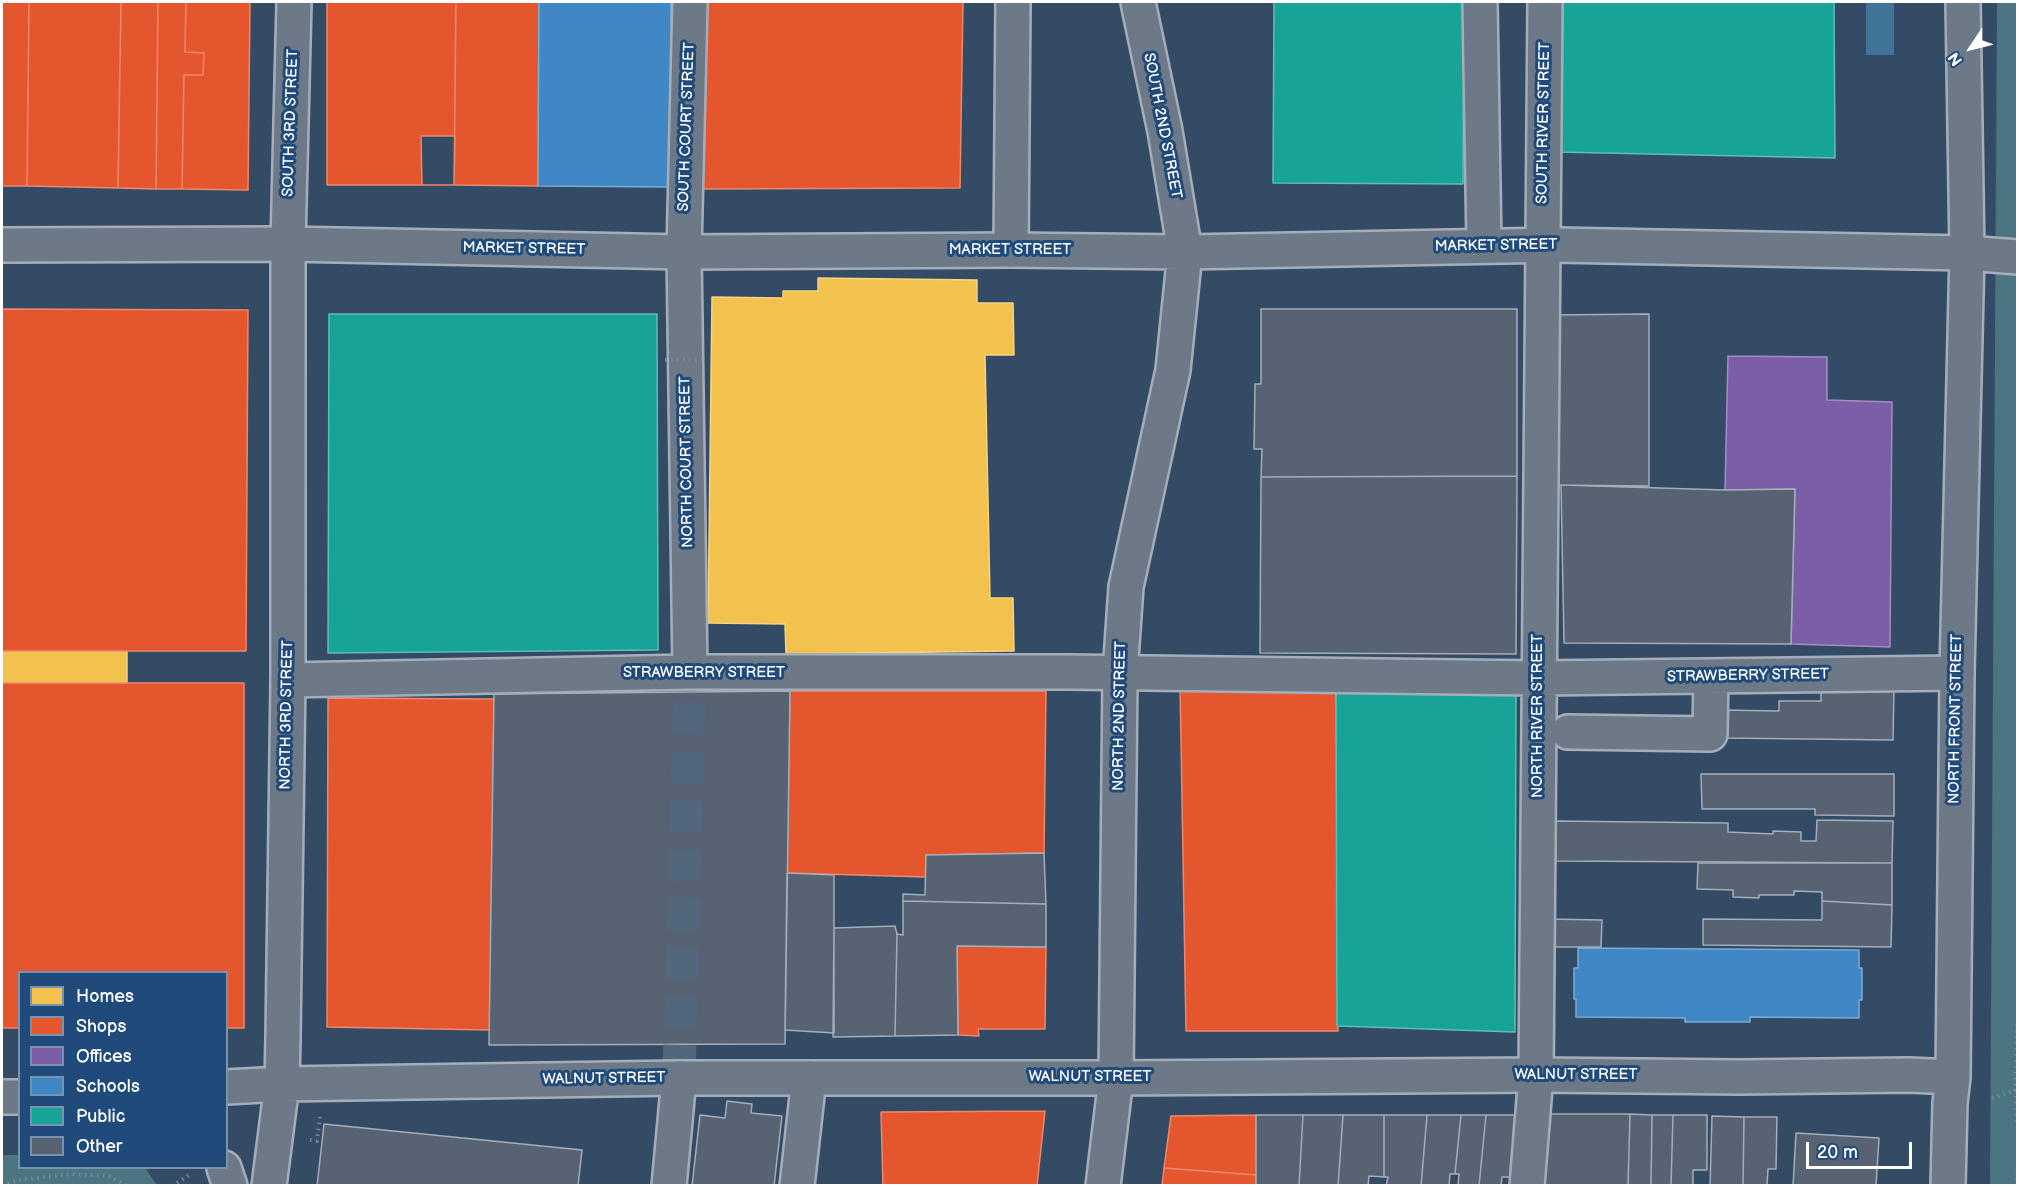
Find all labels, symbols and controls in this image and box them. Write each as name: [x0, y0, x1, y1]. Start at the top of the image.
north arrow: [1941, 18, 2001, 78]
street label: SOUTH COURT STREET: [675, 42, 699, 212]
street label: SOUTH RIVER STREET: [1534, 42, 1554, 204]
text: N: [1945, 48, 1967, 69]
street label: SOUTH 3RD STREET: [279, 49, 303, 197]
street label: SOUTH 2ND STREET: [1139, 52, 1185, 200]
street label: MARKET STREET: [1435, 236, 1557, 256]
street label: MARKET STREET: [463, 239, 585, 259]
street label: MARKET STREET: [949, 241, 1071, 259]
street label: NORTH COURT STREET: [677, 376, 697, 548]
street label: NORTH RIVER STREET: [1529, 634, 1547, 798]
street label: NORTH FRONT STREET: [1946, 634, 1966, 804]
street label: NORTH 3RD STREET: [277, 640, 297, 790]
street label: NORTH 2ND STREET: [1110, 641, 1130, 791]
street label: STRAWBERRY STREET: [623, 664, 785, 682]
street label: STRAWBERRY STREET: [1667, 666, 1829, 686]
legend: [18, 971, 228, 1169]
text: Homes: [76, 986, 134, 1007]
text: Shops: [76, 1016, 126, 1037]
text: Offices: [76, 1046, 132, 1067]
street label: WALNUT STREET: [1515, 1066, 1637, 1084]
street label: WALNUT STREET: [1029, 1068, 1151, 1086]
street label: WALNUT STREET: [542, 1069, 666, 1089]
text: Schools: [76, 1076, 140, 1097]
text: Public: [76, 1106, 125, 1127]
scale bar: [1809, 1130, 1916, 1168]
text: Other: [76, 1136, 122, 1157]
text: 20 m: [1817, 1142, 1858, 1163]

